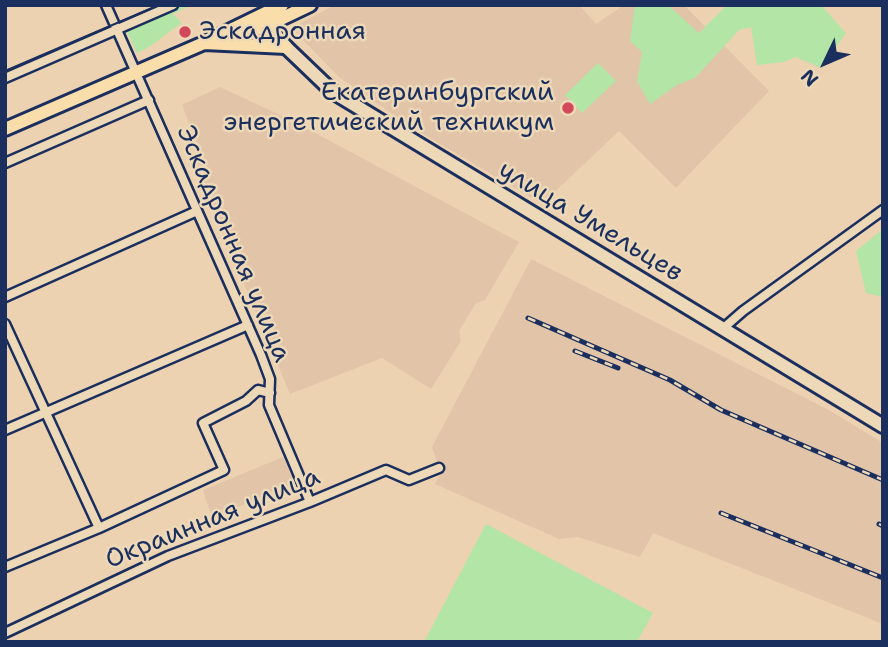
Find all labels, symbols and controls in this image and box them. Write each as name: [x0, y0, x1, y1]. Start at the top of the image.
place label: Эскадронная: [199, 16, 366, 48]
marker: Эскадронная: [177, 24, 193, 40]
north arrow: [790, 28, 860, 98]
text: N: [795, 64, 824, 92]
place label: Екатеринбургский энергетический техникум: [224, 77, 554, 138]
marker: Екатеринбургский энергетический техникум: [560, 100, 576, 116]
street label: Эскадронная улица: [169, 121, 297, 367]
street label: улица Умельцев: [492, 155, 688, 289]
street label: Окраинная улица: [101, 462, 325, 576]

